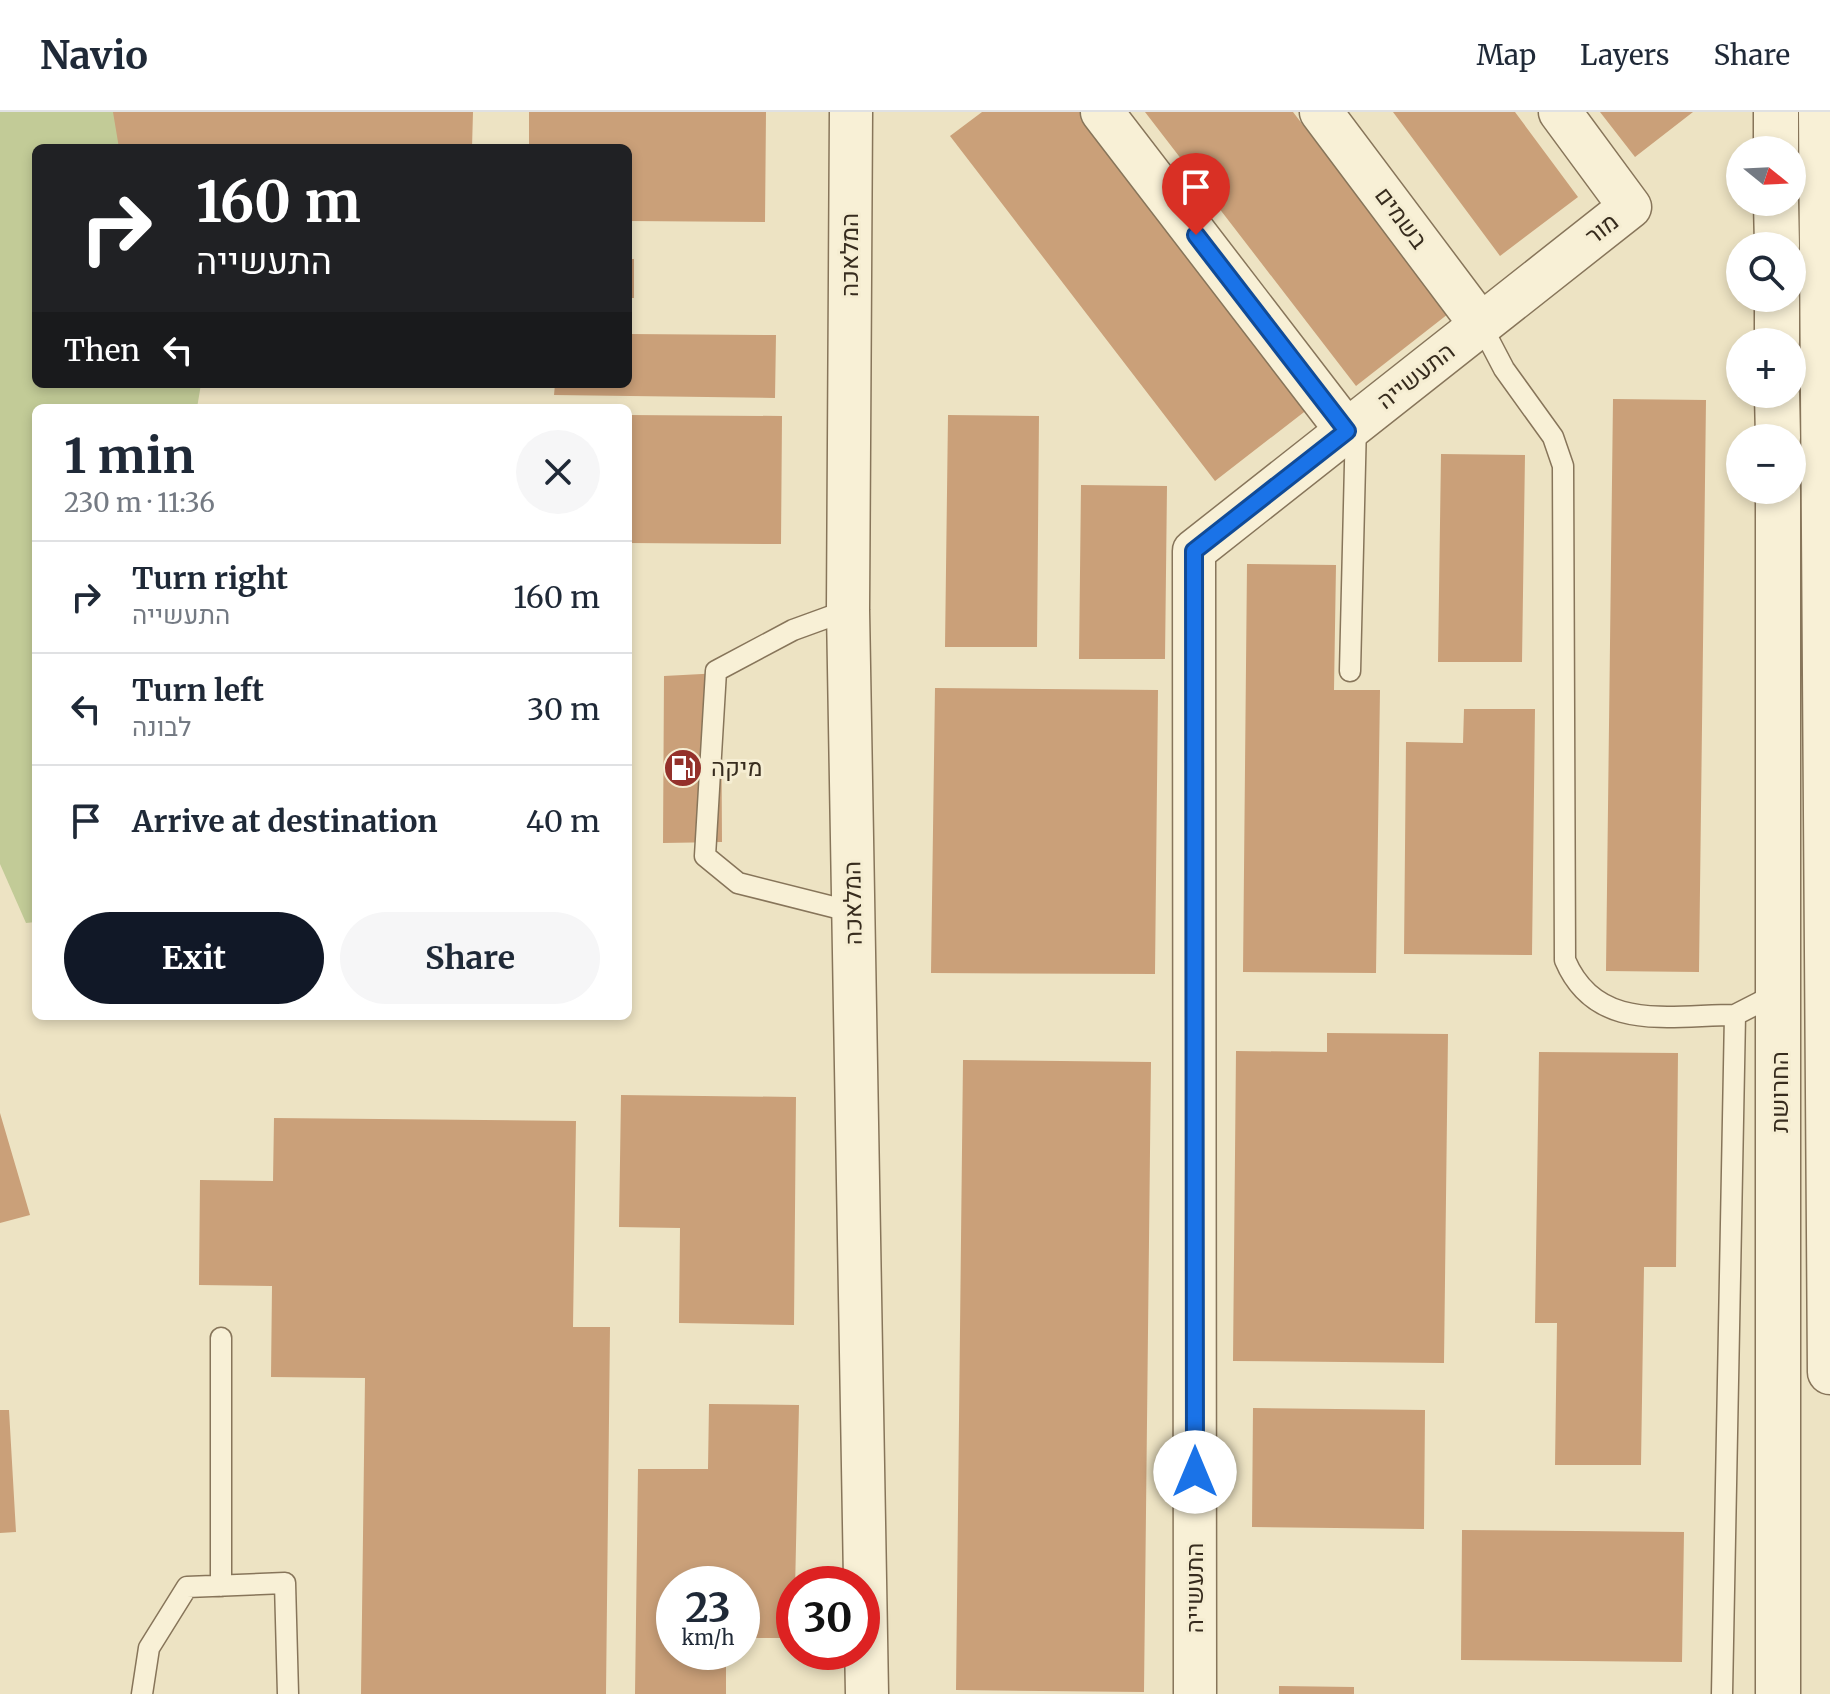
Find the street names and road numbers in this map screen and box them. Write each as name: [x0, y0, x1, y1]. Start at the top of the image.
street label: בשמים: [1368, 181, 1435, 255]
street label: מור: [1579, 206, 1625, 251]
street label: המלאכה: [834, 213, 865, 297]
street label: התעשייה: [1370, 335, 1461, 416]
street label: המלאכה: [836, 861, 869, 945]
street label: החרושת: [1764, 1051, 1795, 1133]
street label: התעשייה: [1179, 1543, 1210, 1633]

